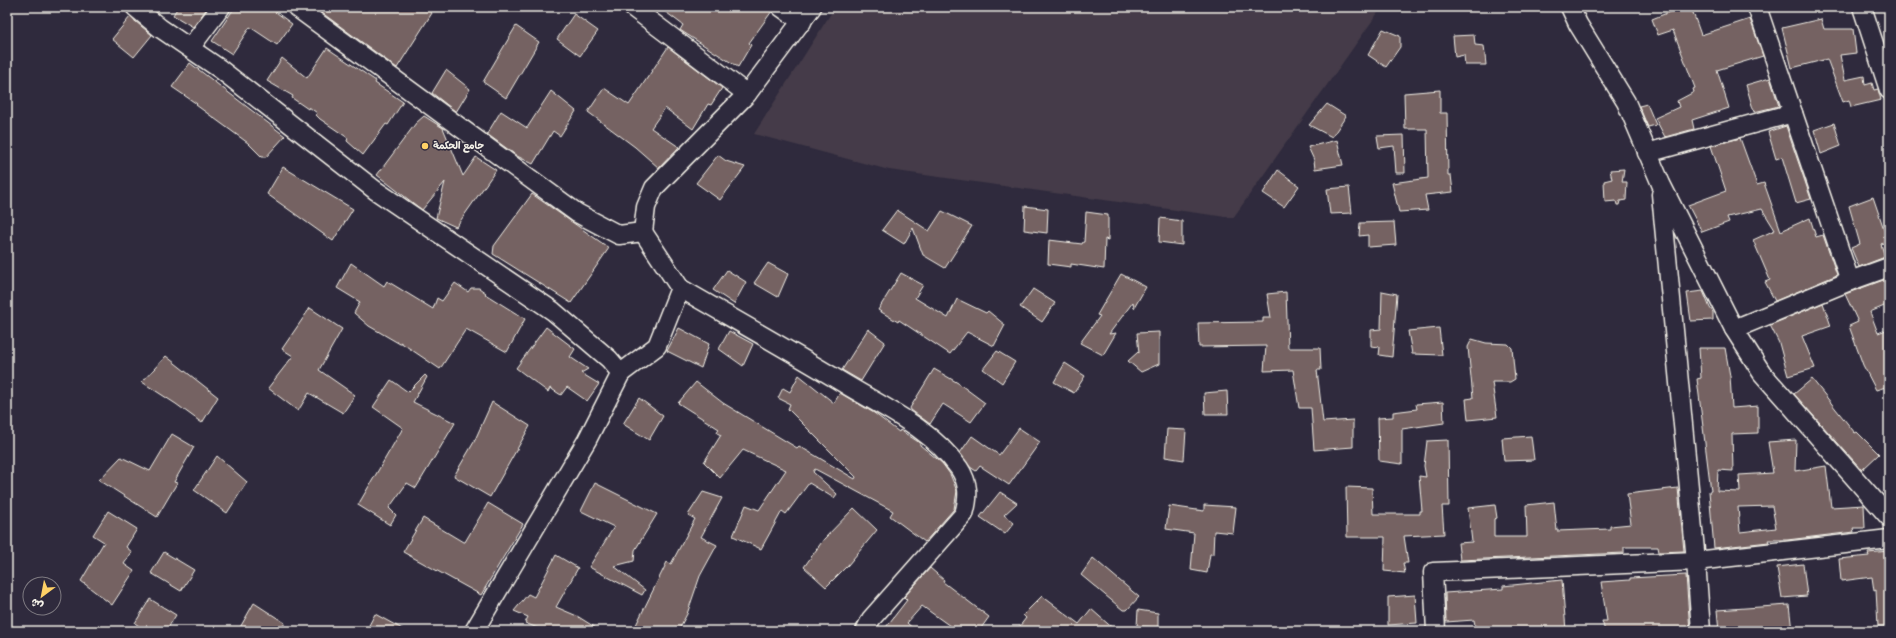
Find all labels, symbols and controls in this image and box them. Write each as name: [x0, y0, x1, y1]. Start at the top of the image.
place label: جامع الحكمة: [433, 140, 484, 153]
marker: جامع الحكمة: [420, 141, 430, 151]
north arrow: [22, 576, 62, 616]
text: ش: [28, 595, 46, 613]

